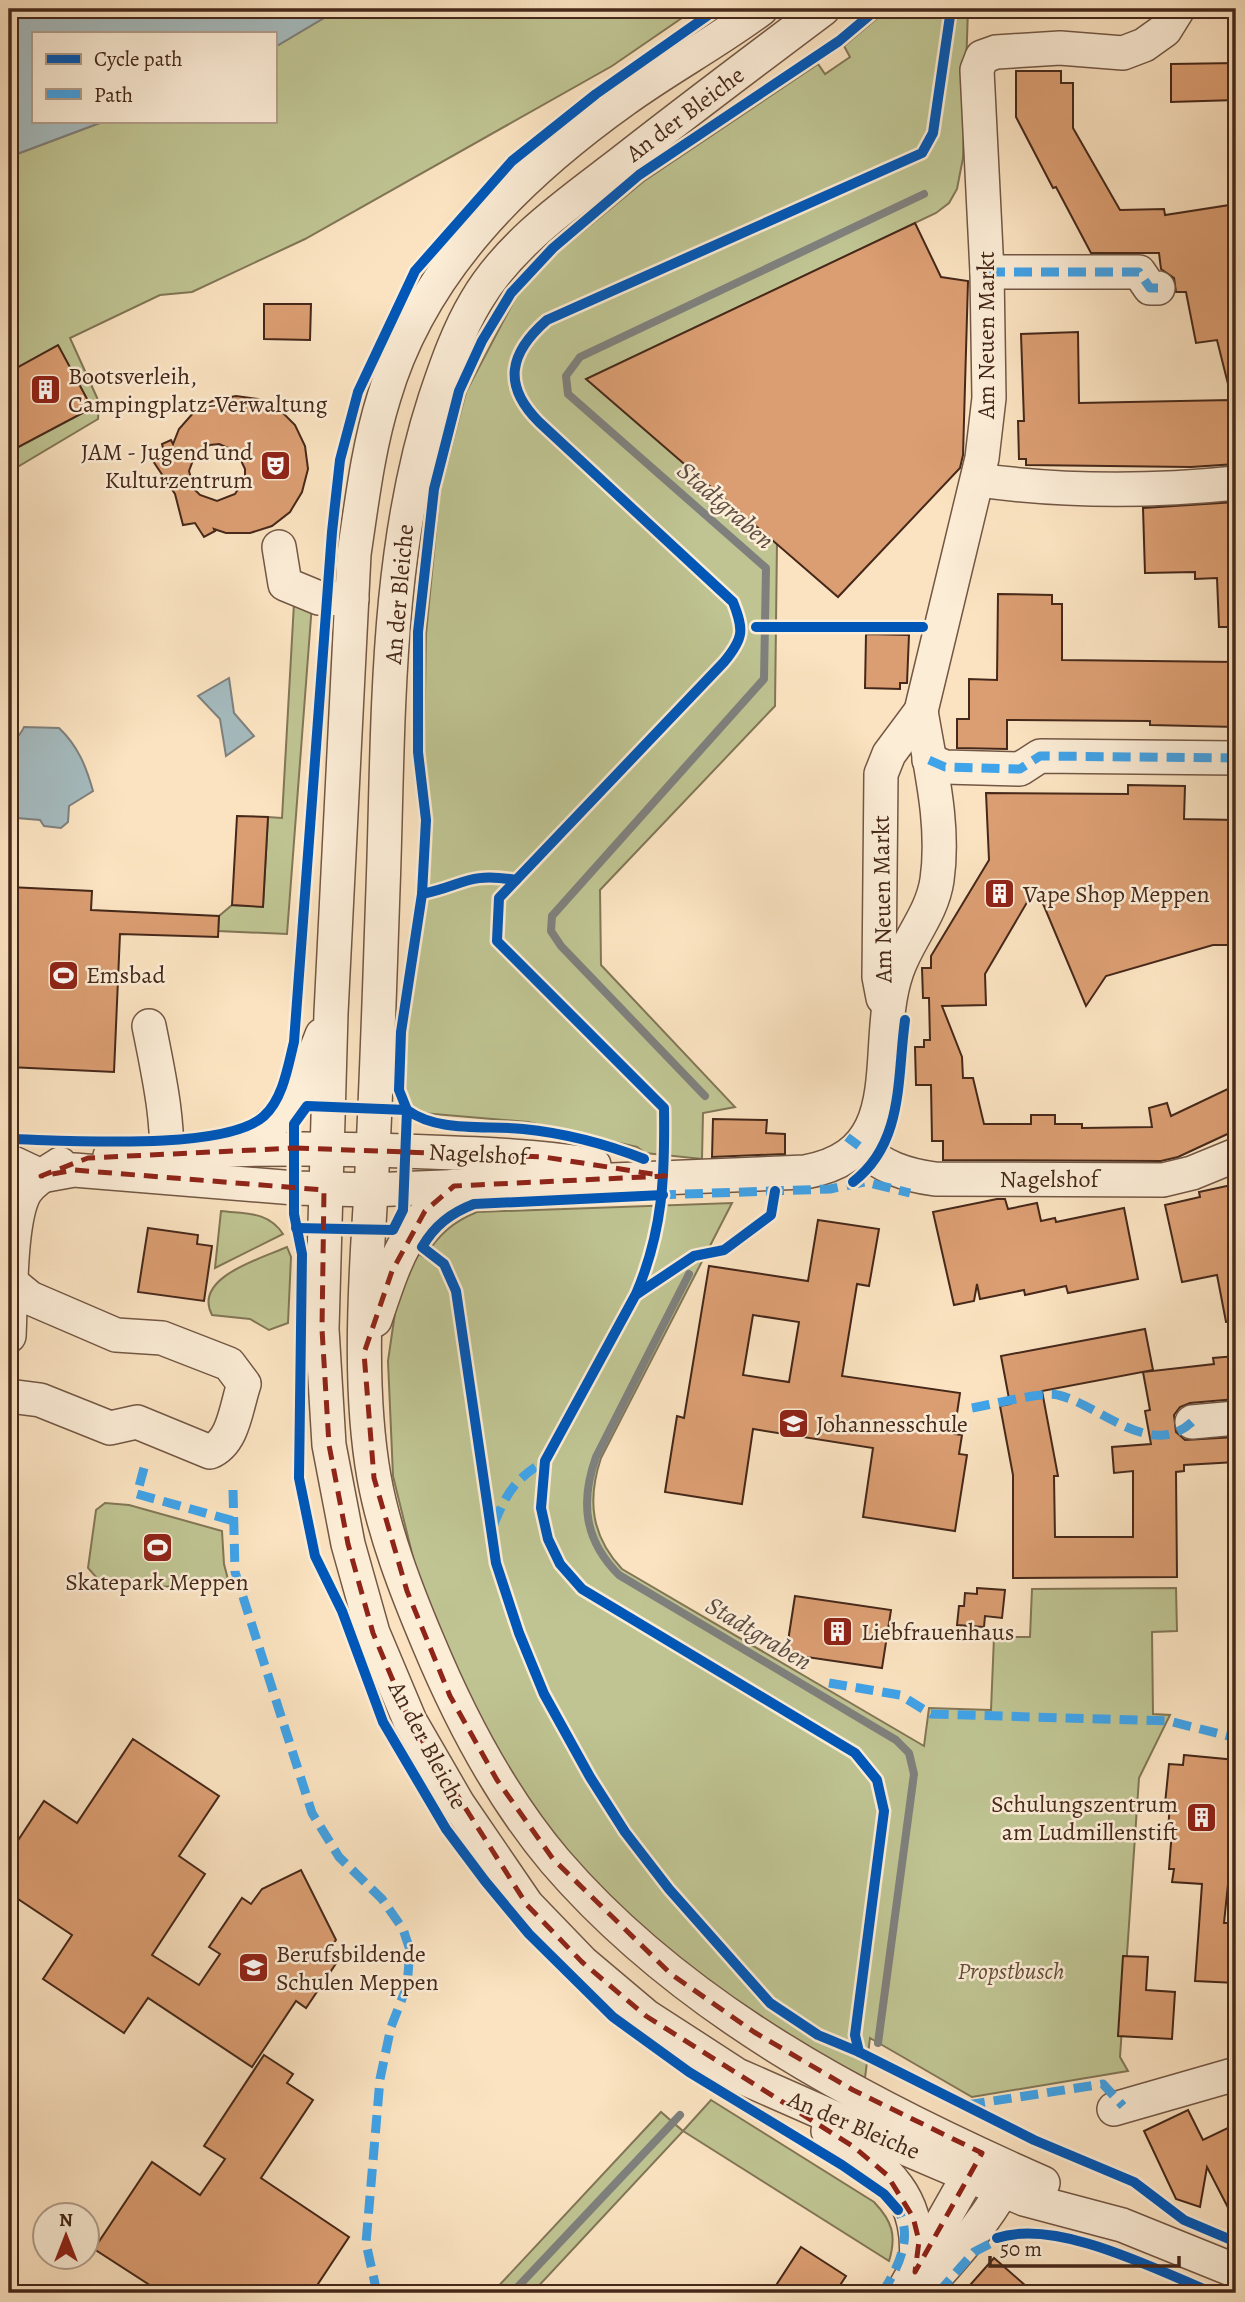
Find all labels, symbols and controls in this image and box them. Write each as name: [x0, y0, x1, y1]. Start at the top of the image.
legend: [32, 32, 276, 122]
text: Cycle path: [94, 45, 183, 73]
street label: An der Bleiche: [618, 59, 751, 170]
text: Path: [94, 81, 133, 109]
street label: Am Neuen Markt: [970, 251, 1002, 420]
place label: Bootsverleih, Campingplatz-Verwaltung: [68, 360, 327, 420]
building icon: Bootsverleih, Campingplatz-Verwaltung: [28, 373, 62, 407]
place label: JAM - Jugend und Kulturzentrum: [81, 436, 253, 496]
theatre icon: JAM - Jugend und Kulturzentrum: [259, 449, 293, 483]
water label: Stadtgraben: [670, 453, 782, 557]
street label: An der Bleiche: [377, 523, 421, 666]
street label: Am Neuen Markt: [865, 815, 899, 984]
building icon: Vape Shop Meppen: [983, 877, 1017, 911]
place label: Vape Shop Meppen: [1022, 878, 1210, 910]
sports icon: Emsbad: [46, 958, 80, 992]
place label: Emsbad: [86, 959, 165, 991]
street label: Nagelshof: [428, 1135, 531, 1173]
street label: Nagelshof: [1000, 1163, 1102, 1195]
school or university icon: Johannesschule: [776, 1407, 810, 1441]
place label: Johannesschule: [816, 1408, 968, 1440]
sports icon: Skatepark Meppen: [140, 1531, 174, 1565]
place label: Skatepark Meppen: [65, 1566, 249, 1598]
water label: Stadtgraben: [699, 1588, 818, 1679]
building icon: Liebfrauenhaus: [821, 1615, 855, 1649]
place label: Liebfrauenhaus: [861, 1616, 1014, 1648]
street label: An der Bleiche: [380, 1675, 475, 1815]
place label: Schulungszentrum am Ludmillenstift: [991, 1788, 1178, 1848]
building icon: Schulungszentrum am Ludmillenstift: [1184, 1801, 1218, 1835]
place label: Berufsbildende Schulen Meppen: [276, 1938, 439, 1998]
school or university icon: Berufsbildende Schulen Meppen: [236, 1951, 270, 1985]
park label: Propstbusch: [957, 1955, 1065, 1987]
street label: An der Bleiche: [782, 2082, 925, 2167]
north arrow: [32, 2200, 102, 2270]
text: N: [59, 2207, 73, 2233]
scale bar: [990, 2225, 1178, 2269]
text: 50 m: [1000, 2235, 1042, 2263]

